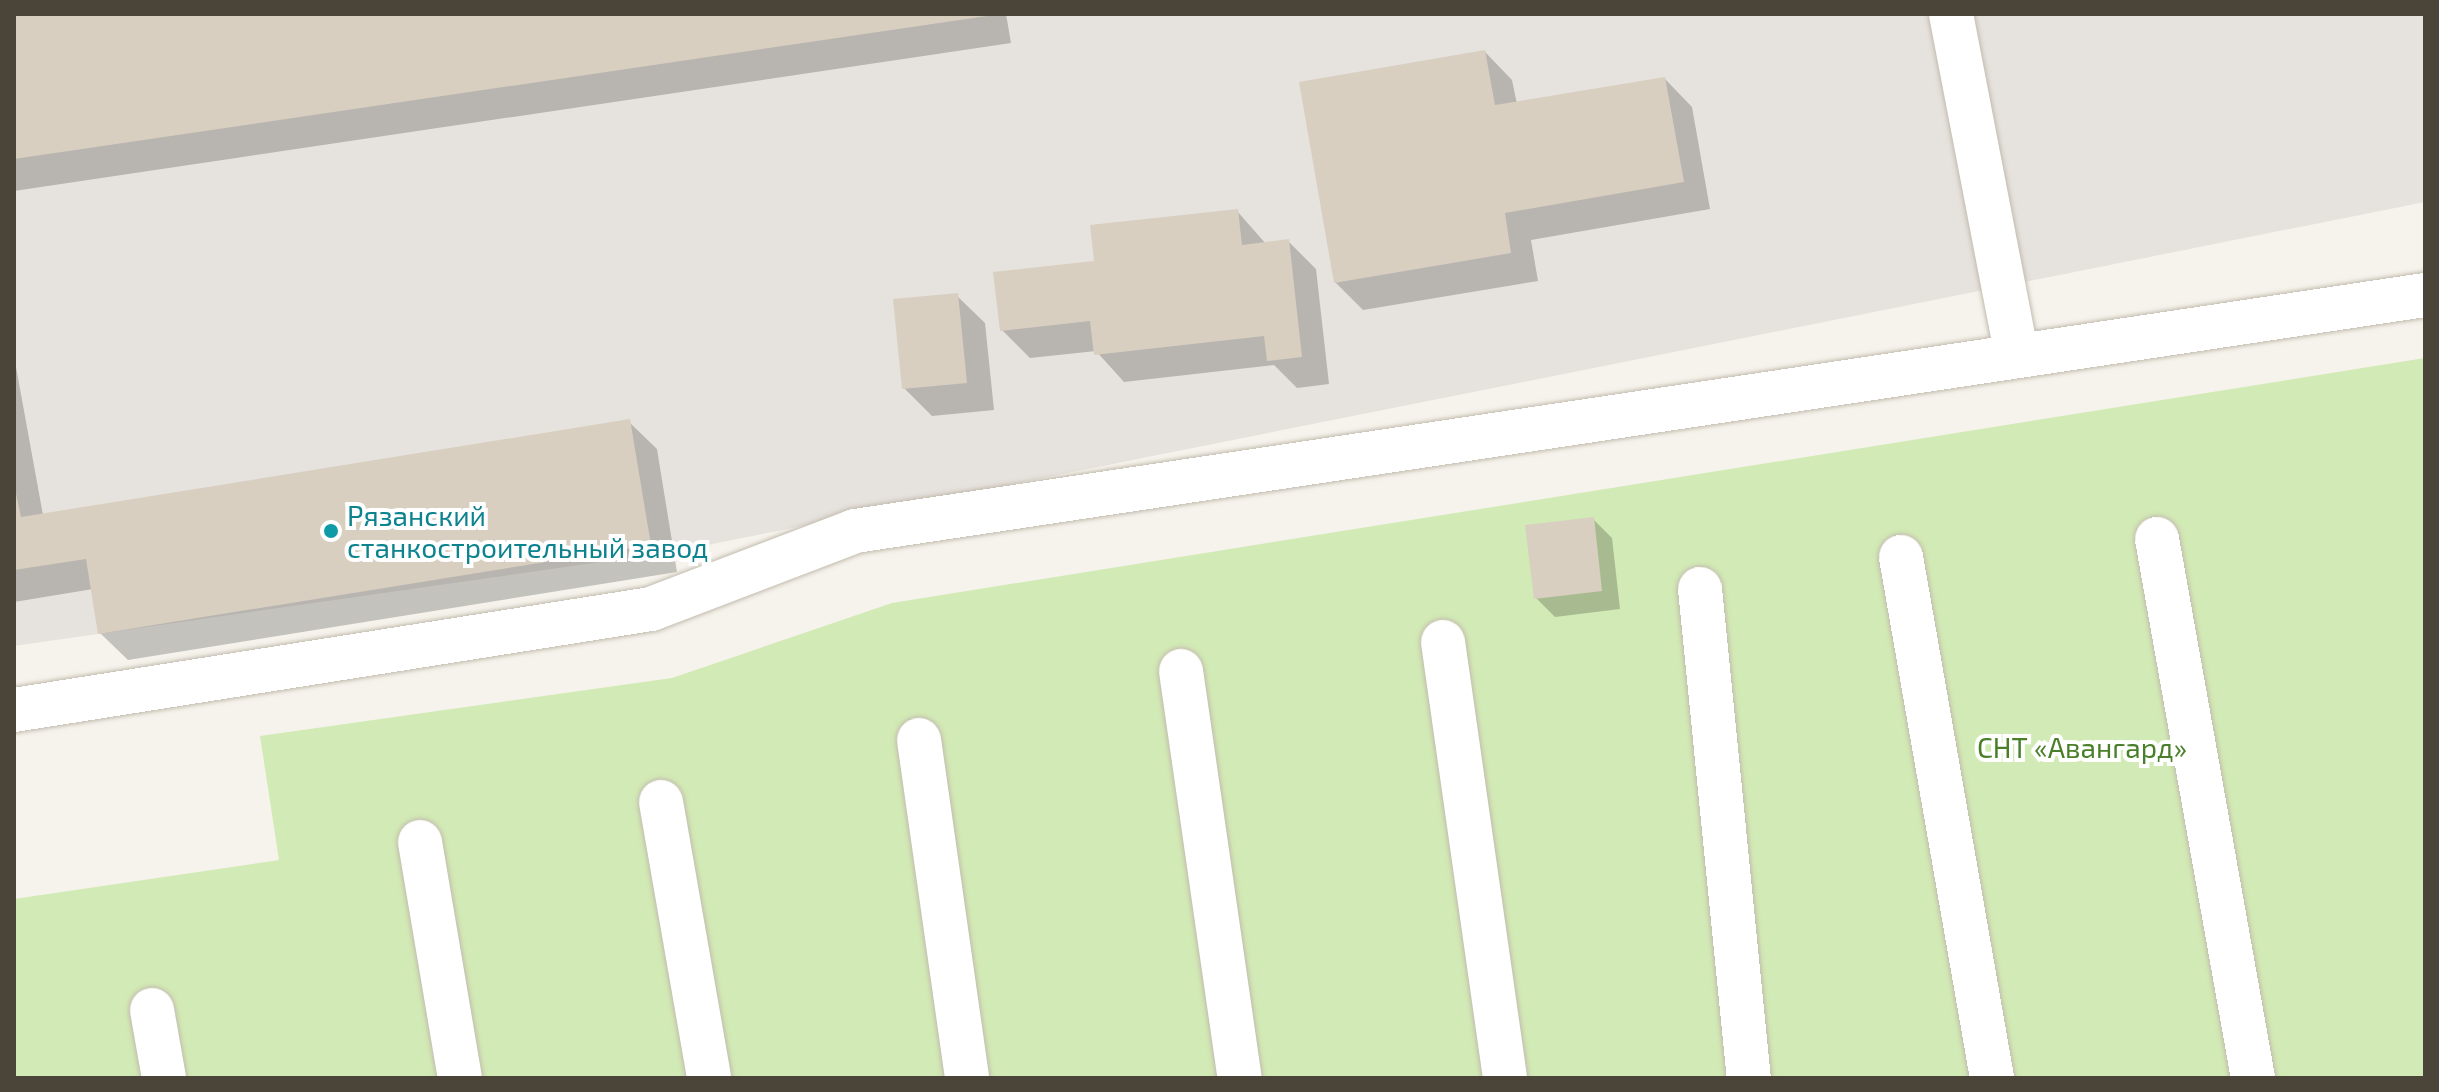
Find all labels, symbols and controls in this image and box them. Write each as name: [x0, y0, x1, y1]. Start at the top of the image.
place label: Рязанский станкостроительный завод: [347, 498, 708, 564]
marker: Рязанский станкостроительный завод: [322, 522, 340, 540]
park label: СНТ «Авангард»: [1977, 730, 2187, 764]

